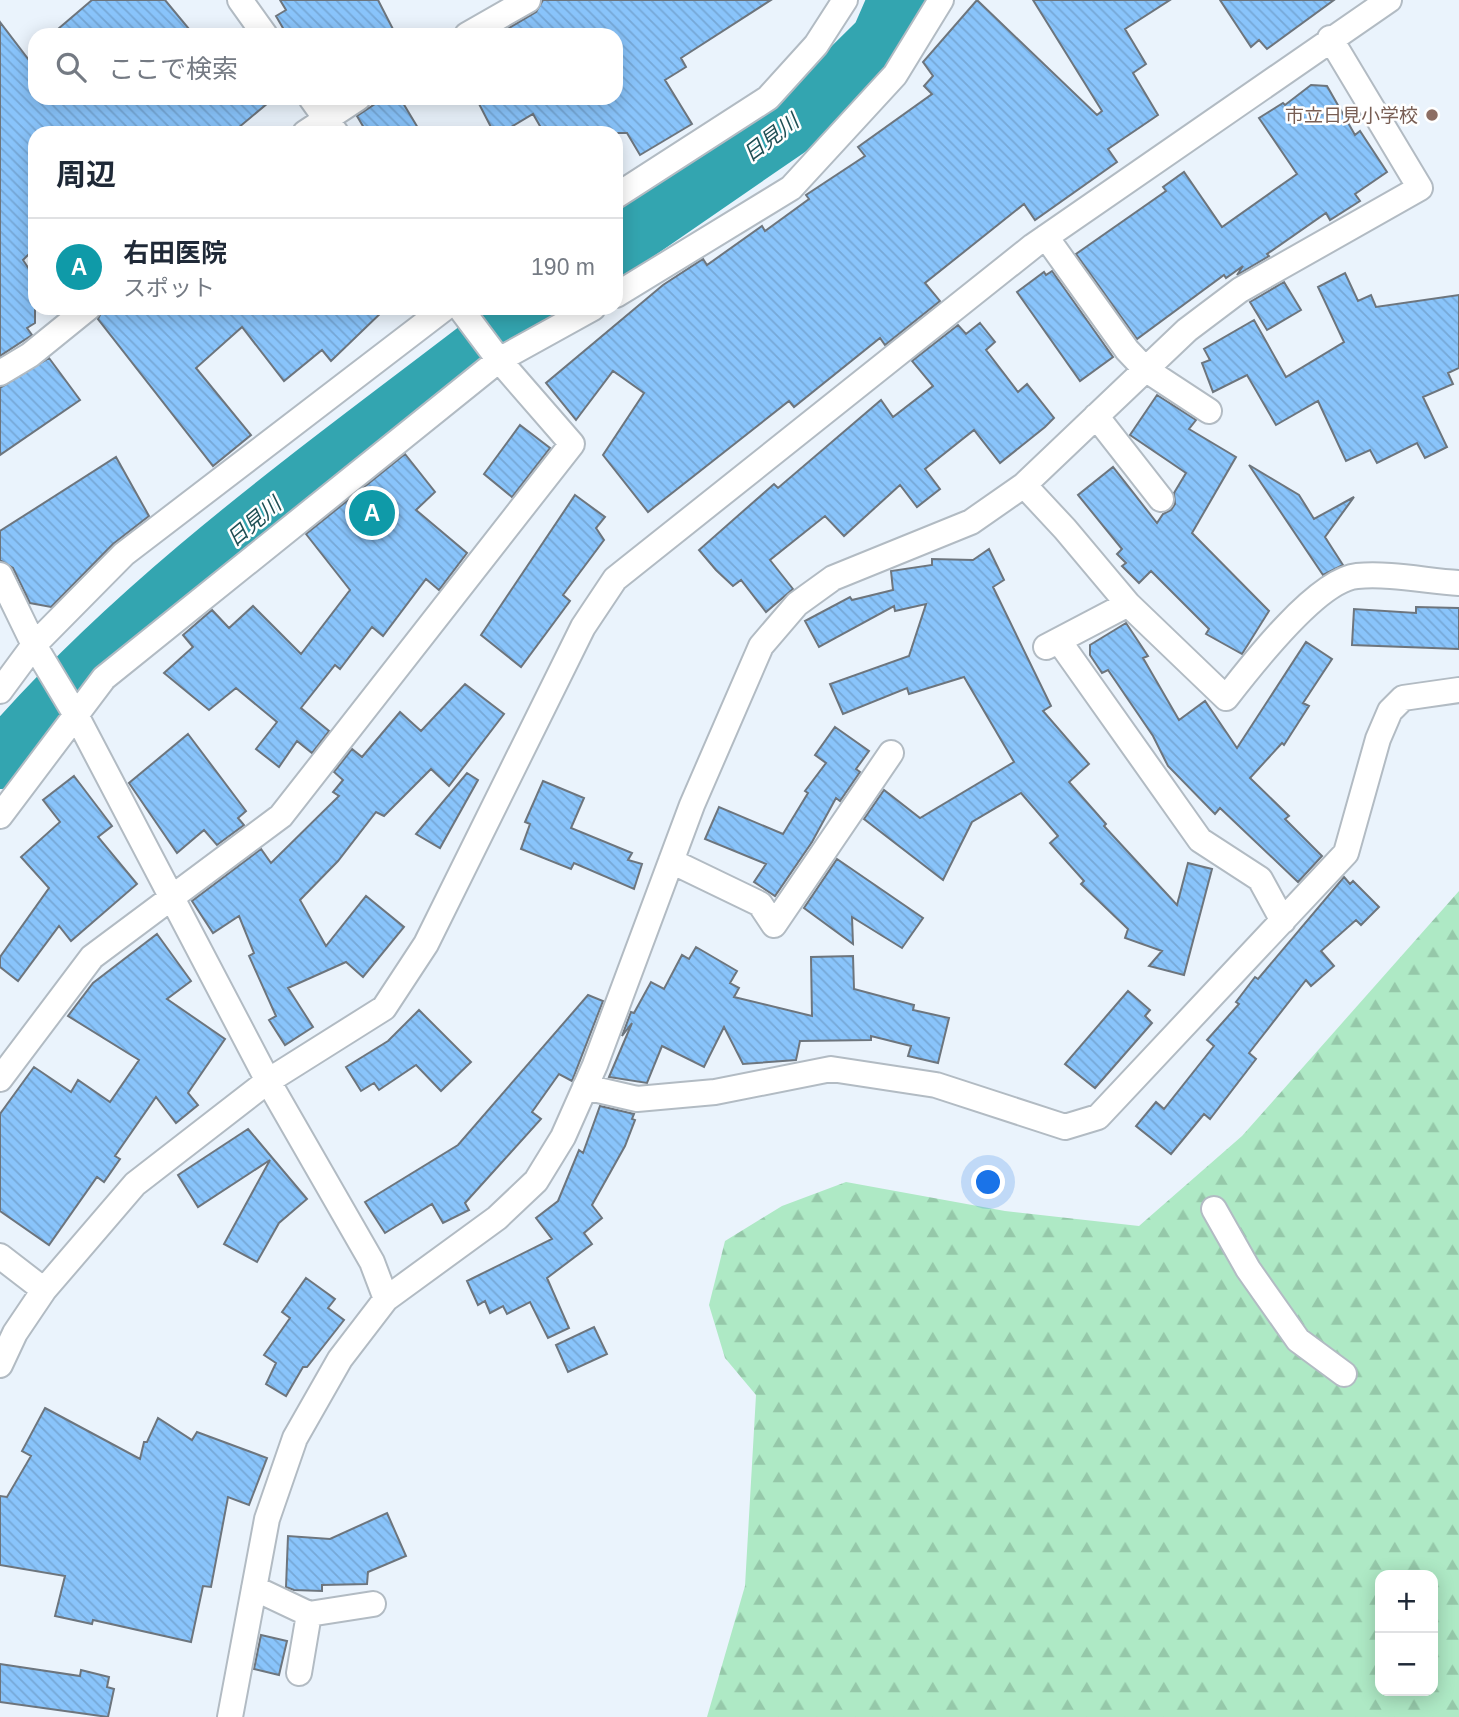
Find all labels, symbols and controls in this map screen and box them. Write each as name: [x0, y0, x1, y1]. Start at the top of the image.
search box: [28, 28, 623, 105]
icon: search: [52, 48, 90, 86]
text: ここで検索: [108, 54, 238, 84]
place label: 市立日見小学校: [1285, 105, 1418, 126]
marker: 市立日見小学校: [1424, 107, 1440, 123]
water label: 日見川: [739, 108, 804, 166]
text: 周辺: [56, 158, 116, 191]
text: 右田医院: [123, 238, 227, 268]
text: A: [71, 254, 87, 280]
text: 190 m: [531, 254, 595, 280]
text: スポット: [123, 275, 215, 301]
pin: A: [349, 487, 395, 539]
water label: 日見川: [222, 491, 287, 551]
your location: [971, 1165, 1005, 1199]
map controls: [1375, 1570, 1438, 1696]
button: +: [1375, 1570, 1438, 1633]
button: −: [1375, 1633, 1438, 1696]

